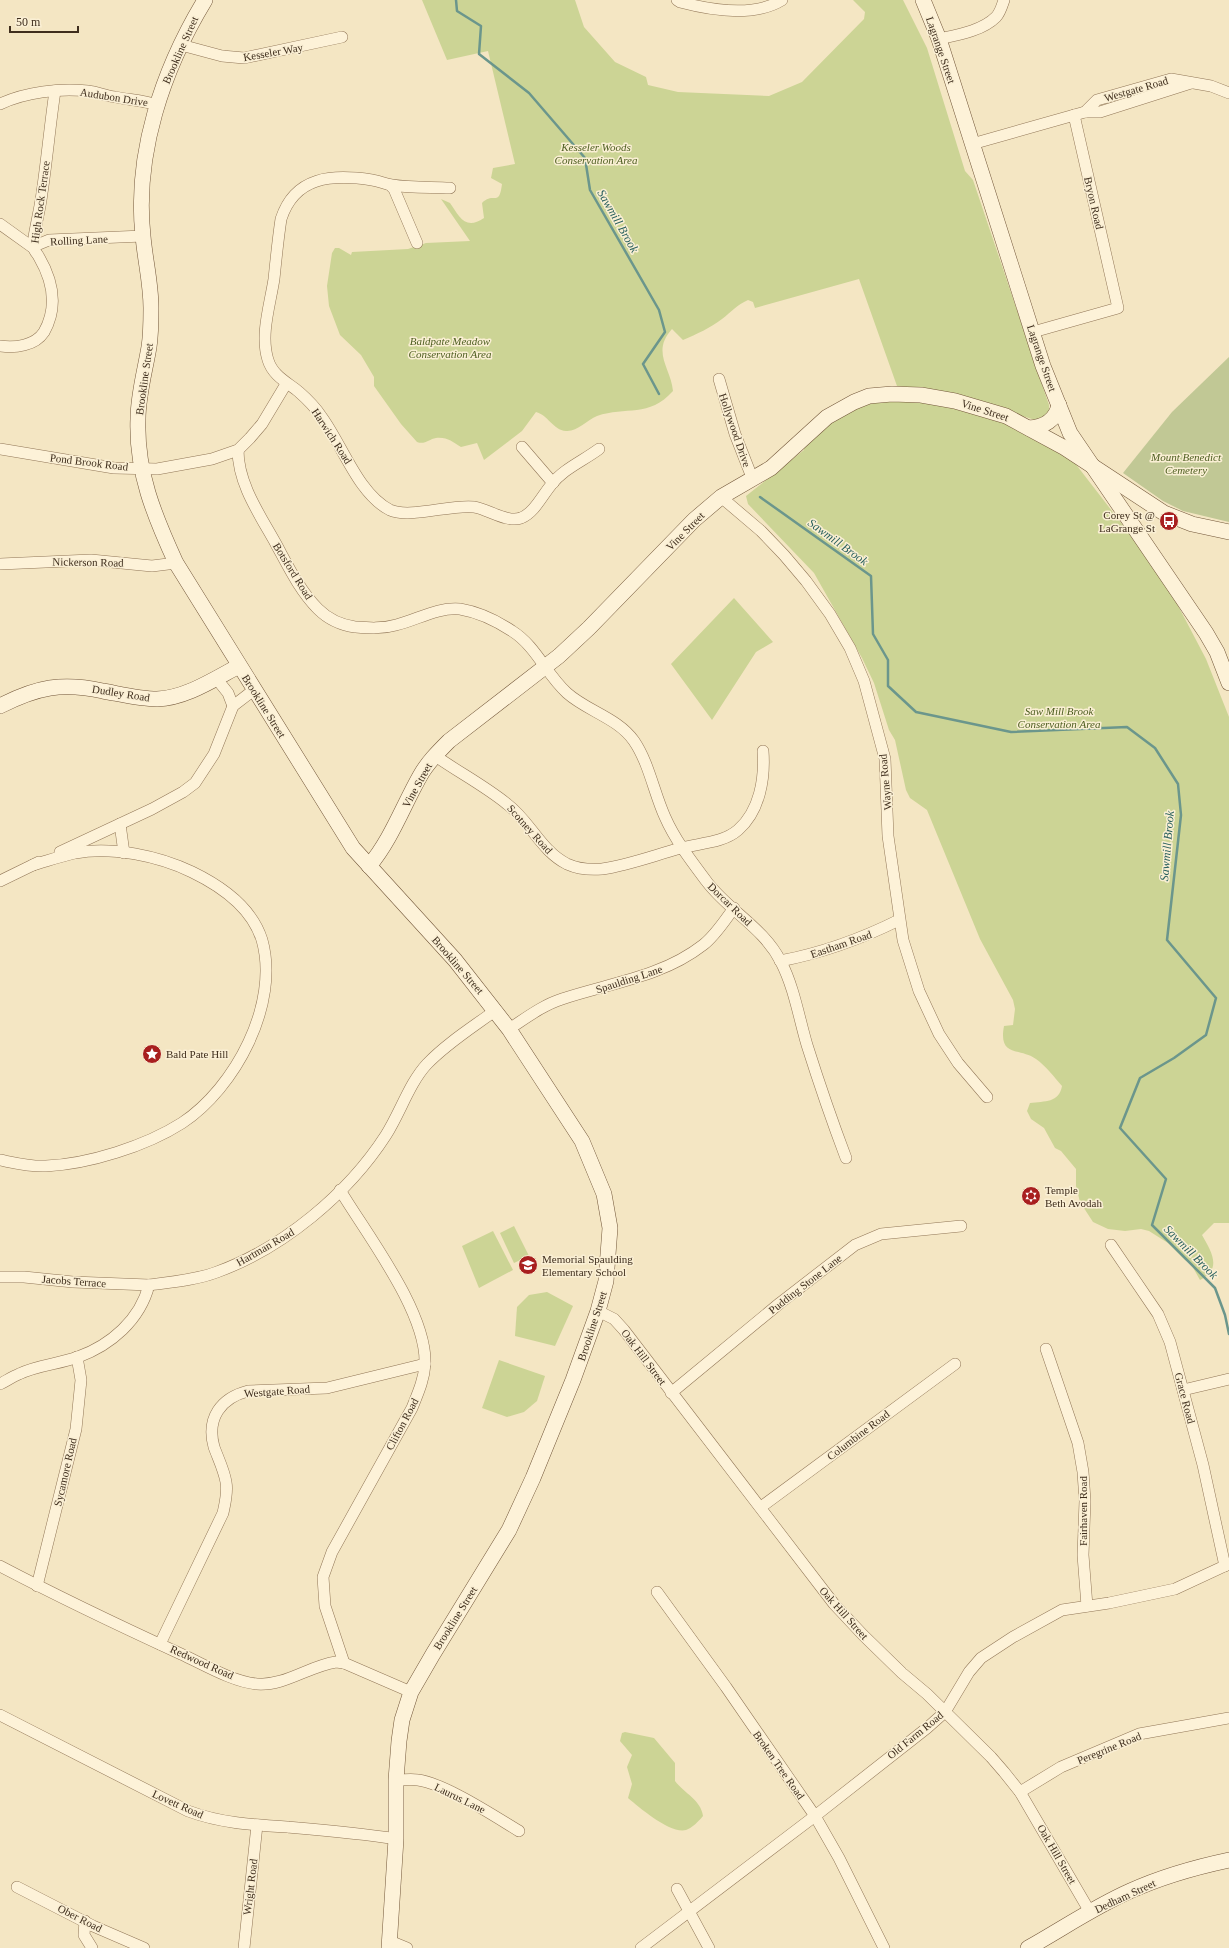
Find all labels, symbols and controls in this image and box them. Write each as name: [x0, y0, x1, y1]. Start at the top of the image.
scale bar: [10, 8, 78, 34]
street label: Brookline Street: [160, 14, 200, 86]
text: 50 m: [16, 15, 41, 29]
street label: Lagrange Street: [924, 15, 958, 85]
street label: Kesseler Way: [242, 41, 304, 63]
street label: Westgate Road: [1103, 74, 1170, 104]
street label: Audubon Drive: [79, 86, 149, 108]
park label: Kesseler Woods Conservation Area: [555, 141, 638, 166]
street label: High Rock Terrace: [28, 160, 52, 244]
street label: Bryon Road: [1082, 176, 1106, 231]
water label: Sawmill Brook: [594, 187, 642, 256]
street label: Rolling Lane: [50, 232, 108, 248]
street label: Lagrange Street: [1025, 323, 1059, 393]
park label: Baldpate Meadow Conservation Area: [409, 335, 492, 360]
street label: Brookline Street: [133, 342, 155, 416]
street label: Hollywood Drive: [717, 392, 753, 469]
street label: Vine Street: [960, 397, 1010, 423]
street label: Harwich Road: [310, 406, 355, 466]
street label: Pond Brook Road: [49, 451, 129, 473]
park label: Mount Benedict Cemetery: [1150, 451, 1222, 476]
street label: Vine Street: [663, 509, 707, 553]
place label: Corey St @ LaGrange St: [1099, 509, 1155, 534]
bus stop icon: Corey St @ LaGrange St: [1158, 510, 1180, 532]
water label: Sawmill Brook: [805, 516, 871, 569]
street label: Botsford Road: [271, 540, 315, 602]
street label: Nickerson Road: [52, 555, 124, 569]
street label: Brookline Street: [240, 672, 288, 740]
street label: Dudley Road: [91, 683, 151, 704]
park label: Saw Mill Brook Conservation Area: [1018, 705, 1101, 730]
street label: Wayne Road: [877, 753, 893, 811]
street label: Vine Street: [400, 761, 434, 809]
street label: Scotney Road: [505, 802, 555, 856]
water label: Sawmill Brook: [1157, 810, 1177, 882]
street label: Dorcar Road: [706, 880, 755, 928]
street label: Eastham Road: [809, 928, 874, 960]
street label: Brookline Street: [430, 934, 486, 996]
street label: Spaulding Lane: [594, 963, 664, 995]
place icon: Bald Pate Hill: [141, 1043, 163, 1065]
place label: Bald Pate Hill: [166, 1048, 228, 1060]
place label: Temple Beth Avodah: [1045, 1184, 1102, 1209]
synagogue icon: Temple Beth Avodah: [1020, 1185, 1042, 1207]
water label: Sawmill Brook: [1161, 1222, 1221, 1282]
street label: Hartman Road: [234, 1225, 296, 1268]
street label: Pudding Stone Lane: [766, 1252, 844, 1316]
place label: Memorial Spaulding Elementary School: [542, 1253, 633, 1278]
school or university icon: Memorial Spaulding Elementary School: [517, 1254, 539, 1276]
street label: Jacobs Terrace: [41, 1273, 107, 1289]
street label: Brookline Street: [575, 1290, 609, 1362]
street label: Oak Hill Street: [619, 1327, 669, 1387]
street label: Grace Road: [1172, 1371, 1198, 1425]
street label: Westgate Road: [244, 1383, 311, 1399]
street label: Clifton Road: [383, 1396, 421, 1452]
street label: Columbine Road: [824, 1407, 892, 1462]
street label: Sycamore Road: [51, 1436, 79, 1507]
street label: Fairhaven Road: [1077, 1476, 1089, 1546]
street label: Brookline Street: [431, 1584, 479, 1652]
street label: Oak Hill Street: [817, 1584, 871, 1642]
street label: Redwood Road: [168, 1643, 236, 1682]
street label: Old Farm Road: [885, 1708, 946, 1761]
street label: Broken Tree Road: [751, 1729, 807, 1802]
street label: Peregrine Road: [1075, 1729, 1143, 1766]
street label: Laurus Lane: [433, 1780, 488, 1816]
street label: Lovett Road: [151, 1787, 206, 1821]
street label: Oak Hill Street: [1035, 1822, 1079, 1886]
street label: Wright Road: [241, 1858, 259, 1916]
street label: Dedham Street: [1093, 1877, 1157, 1915]
street label: Ober Road: [56, 1902, 105, 1934]

